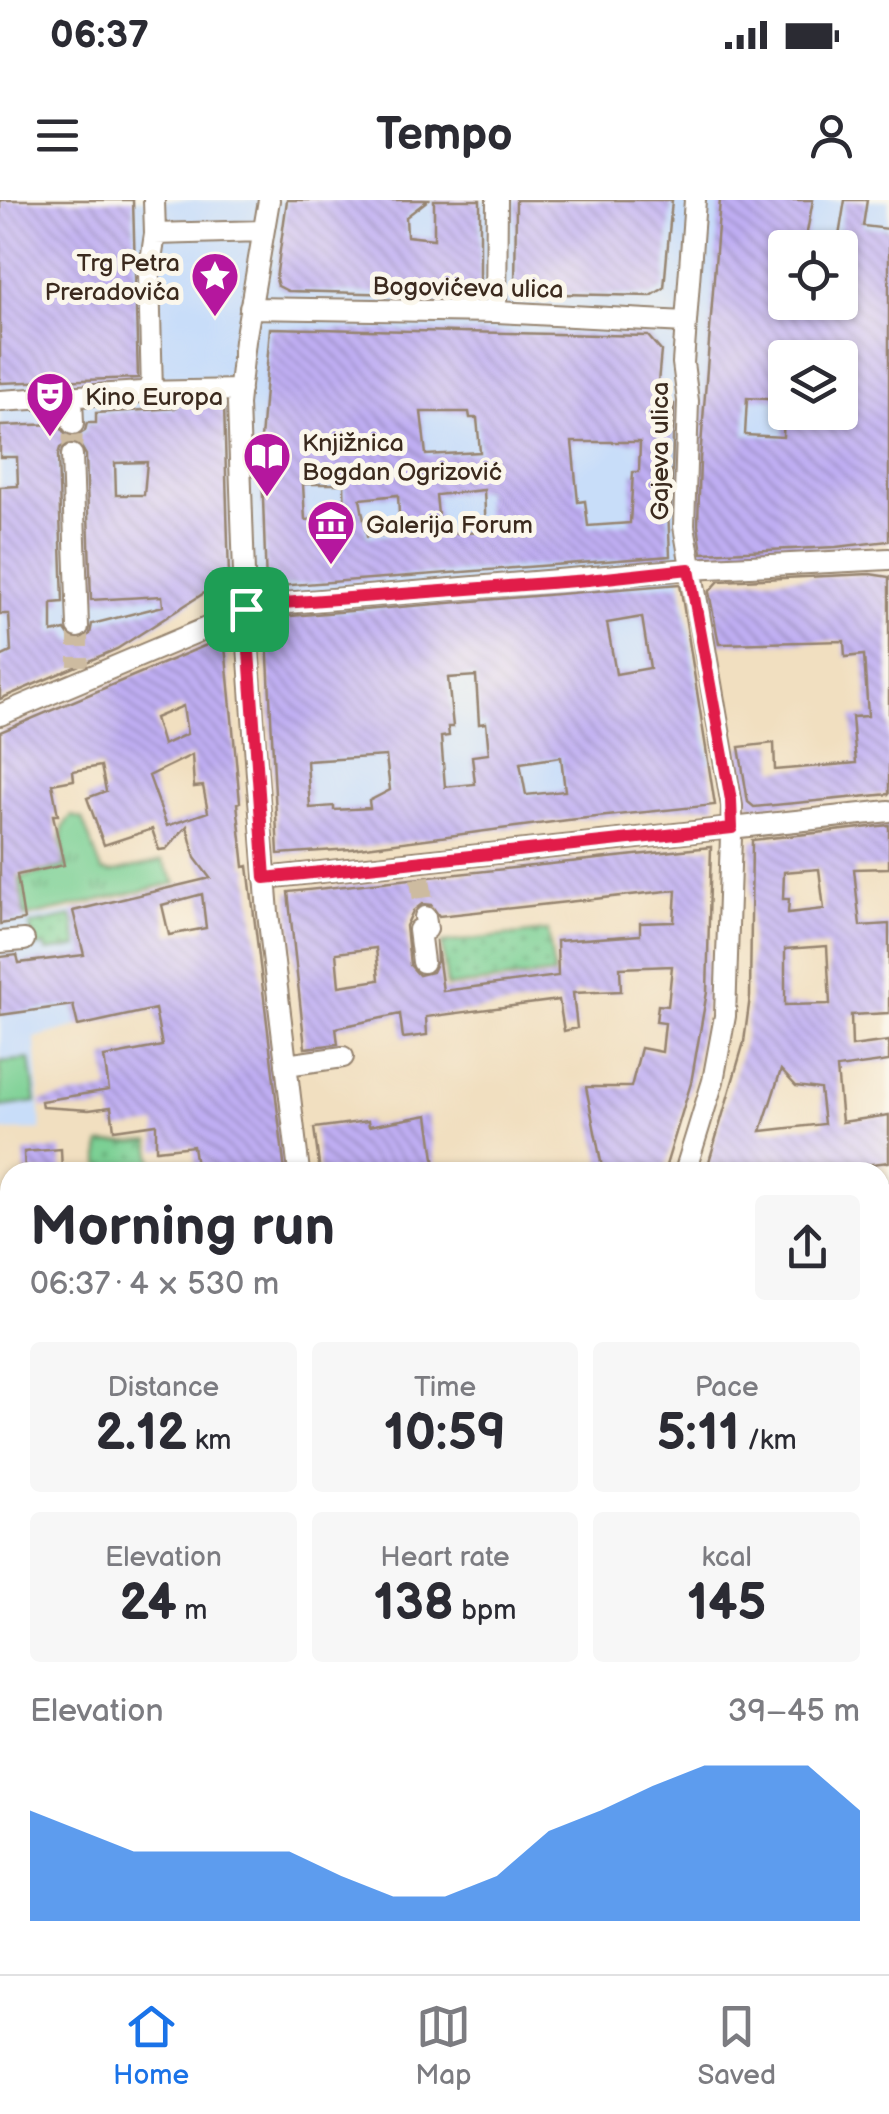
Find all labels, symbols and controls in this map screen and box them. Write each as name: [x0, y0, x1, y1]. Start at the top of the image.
text: 06:37: [50, 13, 149, 58]
icon: menu: [30, 108, 85, 163]
text: Tempo: [376, 108, 513, 163]
icon: person: [804, 108, 859, 163]
map controls: [768, 230, 858, 430]
button: locate: [768, 230, 858, 320]
place label: Trg Petra Preradovića: [44, 248, 180, 308]
place icon: Trg Petra Preradovića: [189, 250, 241, 318]
street label: Bogovićeva ulica: [372, 271, 564, 306]
button: layers: [768, 340, 858, 430]
theatre icon: Kino Europa: [24, 370, 76, 438]
place label: Kino Europa: [85, 382, 223, 413]
street label: Gajeva ulica: [645, 382, 676, 520]
place label: Knjižnica Bogdan Ogrizović: [302, 428, 502, 488]
library icon: Knjižnica Bogdan Ogrizović: [241, 430, 293, 498]
museum icon: Galerija Forum: [305, 498, 357, 566]
place label: Galerija Forum: [366, 510, 533, 541]
pin: [204, 567, 289, 652]
icon: arrive: [219, 582, 274, 637]
text: Morning run: [30, 1194, 335, 1261]
button: share: [755, 1195, 860, 1300]
text: 06:37 · 4 × 530 m: [30, 1265, 279, 1304]
text: Distance: [107, 1371, 219, 1404]
text: Time: [414, 1371, 476, 1404]
text: Pace: [695, 1371, 759, 1404]
text: 2.12: [95, 1404, 187, 1464]
text: 10:59: [384, 1404, 506, 1464]
text: 5:11: [657, 1404, 740, 1464]
text: km: [187, 1424, 232, 1457]
text: /km: [740, 1424, 797, 1457]
text: Elevation: [105, 1541, 222, 1574]
text: Heart rate: [380, 1541, 510, 1574]
text: kcal: [702, 1541, 752, 1574]
text: 24: [119, 1574, 177, 1634]
text: 138: [373, 1574, 454, 1634]
text: 145: [687, 1574, 766, 1634]
text: m: [177, 1594, 207, 1627]
text: bpm: [454, 1594, 517, 1627]
text: Elevation: [30, 1692, 163, 1731]
text: 39–45 m: [728, 1692, 860, 1731]
tab: Home: [113, 1999, 189, 2092]
tab: Map: [415, 1999, 471, 2092]
tab: Saved: [697, 1999, 776, 2092]

